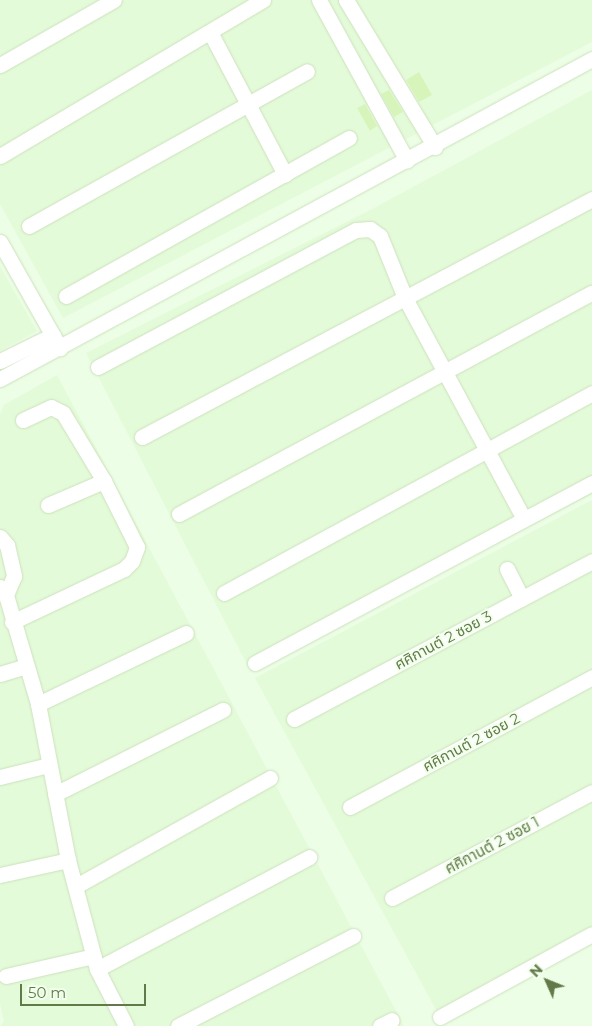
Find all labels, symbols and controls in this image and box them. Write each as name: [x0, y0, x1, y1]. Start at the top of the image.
street label: ศศิกานต์ 2 ซอย 3: [391, 607, 495, 673]
street label: ศศิกานต์ 2 ซอย 2: [419, 709, 523, 775]
street label: ศศิกานต์ 2 ซอย 1: [442, 813, 542, 877]
north arrow: [522, 956, 572, 1006]
text: N: [526, 960, 547, 981]
scale bar: [22, 974, 149, 1006]
text: 50 m: [28, 983, 66, 1002]

